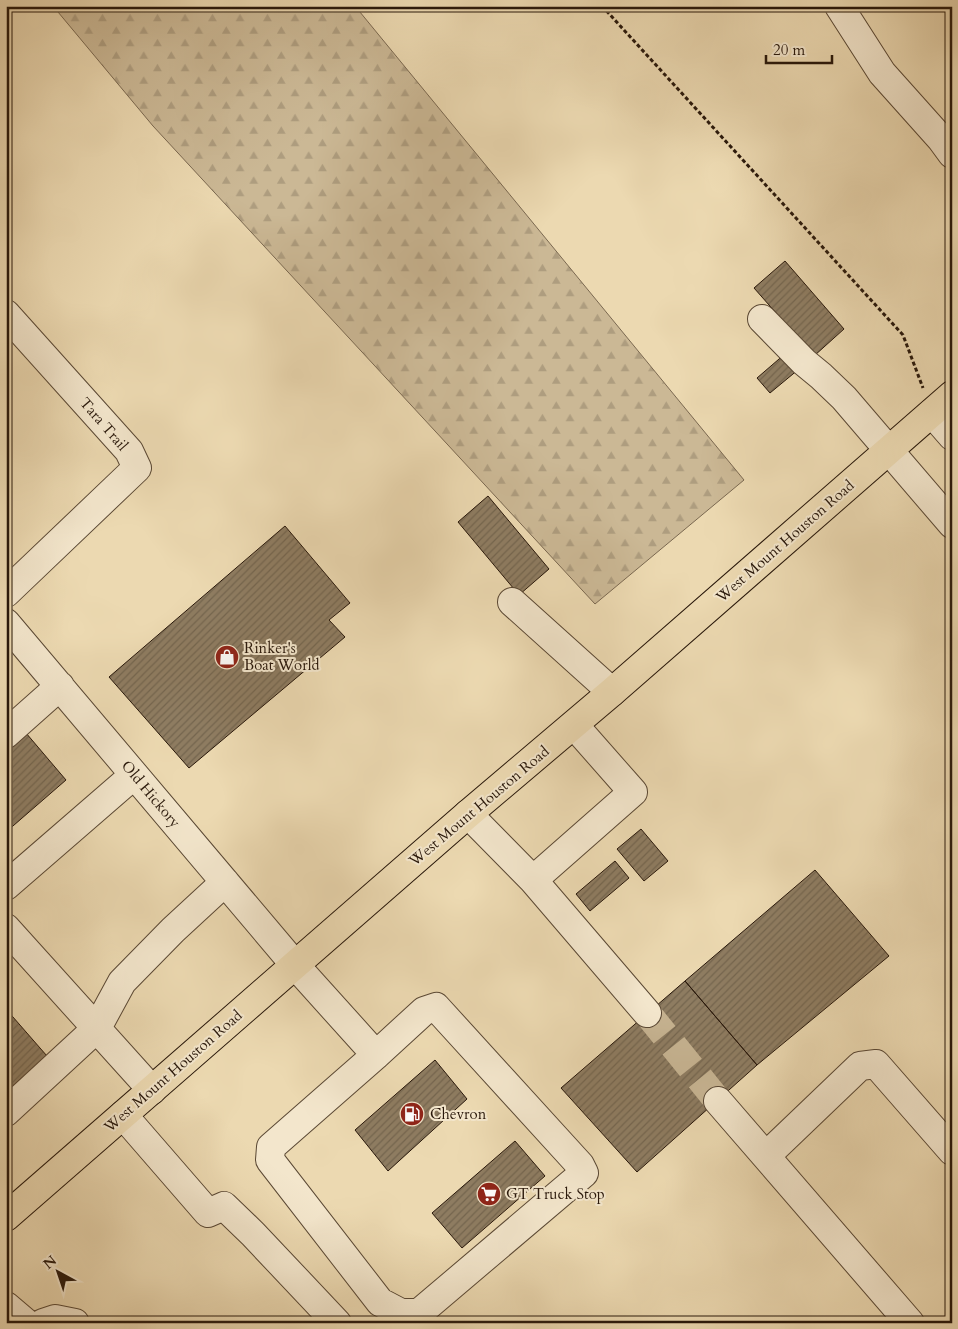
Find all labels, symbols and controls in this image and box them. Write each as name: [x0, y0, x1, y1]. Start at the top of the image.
scale bar: [766, 32, 832, 64]
text: 20 m: [773, 40, 805, 60]
street label: Tara Trail: [75, 393, 133, 455]
street label: West Mount Houston Road: [711, 475, 858, 607]
place label: Rinker's Boat World: [244, 638, 320, 675]
shop icon: Rinker's Boat World: [214, 644, 240, 670]
street label: West Mount Houston Road: [404, 741, 553, 871]
street label: Old Hickory: [117, 756, 185, 832]
street label: West Mount Houston Road: [99, 1005, 246, 1137]
fuel station icon: Chevron: [399, 1101, 425, 1127]
place label: Chevron: [430, 1104, 487, 1124]
supermarket icon: GT Truck Stop: [476, 1181, 502, 1207]
place label: GT Truck Stop: [506, 1184, 605, 1204]
north arrow: [32, 1246, 82, 1296]
text: N: [39, 1251, 61, 1274]

